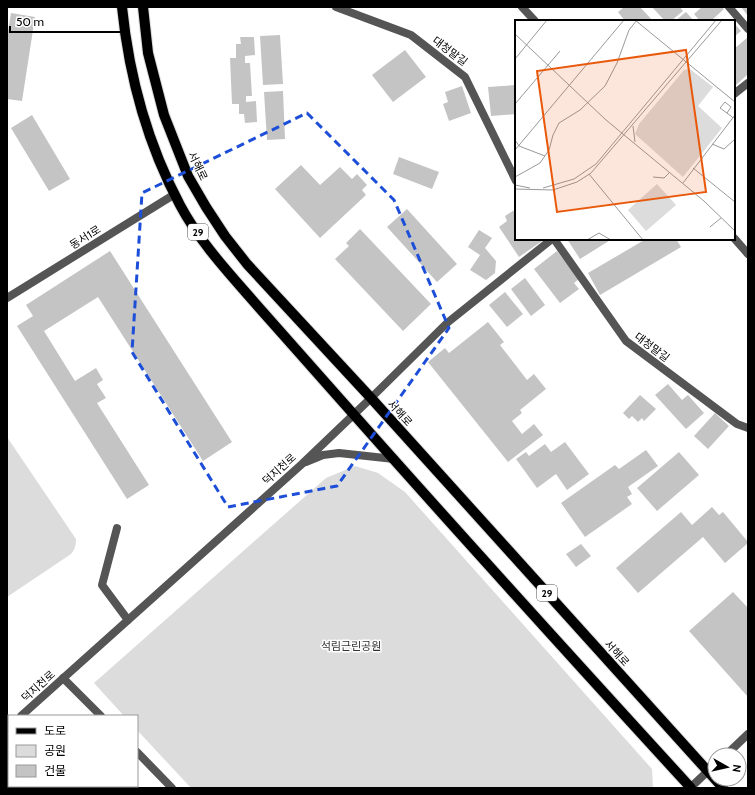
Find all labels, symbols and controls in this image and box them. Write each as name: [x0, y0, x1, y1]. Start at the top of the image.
scale bar: [10, 8, 126, 34]
text: 50 m: [16, 14, 44, 29]
inset map: [515, 20, 735, 240]
street label: 대청말길: [430, 33, 470, 69]
street label: 서해로: [185, 149, 211, 183]
street label: 동서1로: [67, 222, 103, 252]
road number: 29: [188, 224, 208, 240]
street label: 대청말길: [632, 329, 672, 365]
street label: 서해로: [385, 397, 415, 429]
street label: 덕지천로: [259, 450, 299, 488]
road number: 29: [537, 585, 557, 601]
street label: 서해로: [602, 637, 632, 669]
park label: 석림근린공원: [321, 639, 381, 653]
street label: 덕지천로: [18, 667, 58, 705]
legend: [8, 715, 138, 787]
text: 도로: [44, 723, 66, 738]
text: 공원: [44, 743, 66, 758]
north arrow: [707, 747, 747, 787]
text: 건물: [44, 763, 66, 778]
text: N: [729, 764, 744, 773]

